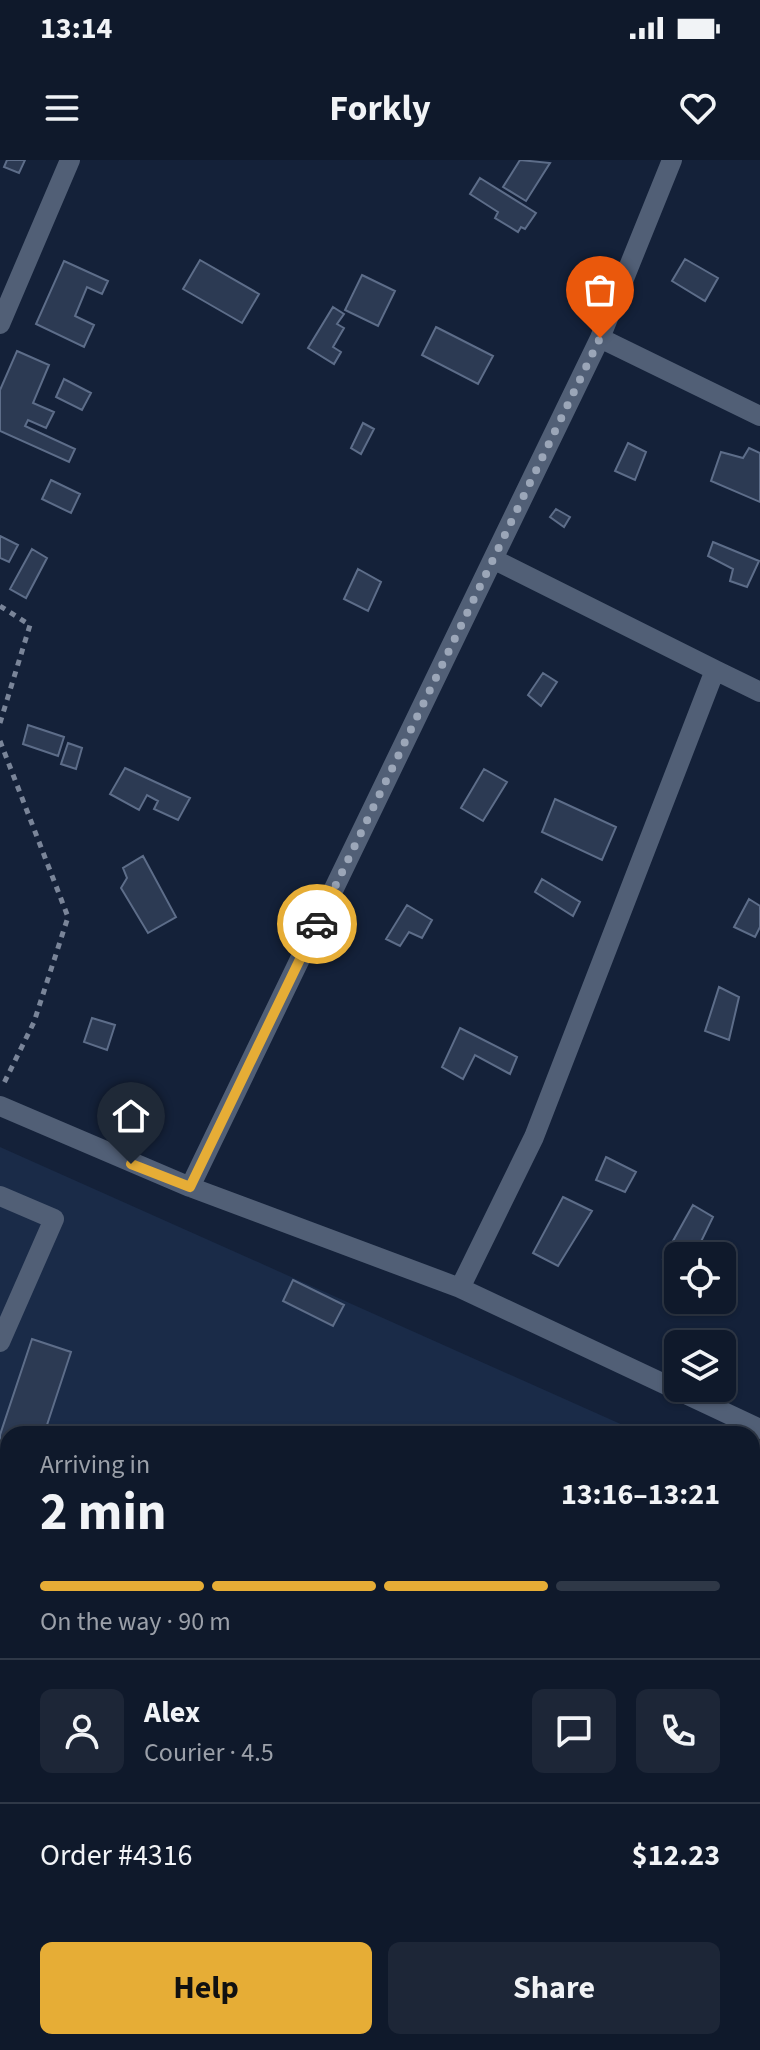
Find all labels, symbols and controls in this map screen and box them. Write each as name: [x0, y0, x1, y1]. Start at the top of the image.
text: 13:14: [40, 7, 112, 50]
text: Forkly: [329, 83, 431, 134]
icon: menu: [40, 86, 84, 130]
icon: heart: [676, 86, 720, 130]
pin: [566, 256, 634, 338]
icon: bag: [578, 268, 622, 312]
courier: [277, 884, 357, 964]
icon: car: [295, 902, 339, 946]
pin: [97, 1082, 165, 1164]
icon: home: [109, 1094, 153, 1138]
map controls: [664, 1242, 736, 1402]
button: locate: [664, 1242, 736, 1314]
button: layers: [664, 1330, 736, 1402]
text: Arriving in: [40, 1446, 150, 1483]
text: 13:16–13:21: [561, 1473, 720, 1516]
text: 2 min: [40, 1476, 167, 1550]
text: On the way · 90 m: [40, 1603, 231, 1640]
button: person: [40, 1689, 124, 1773]
button: chat: [532, 1689, 616, 1773]
button: phone: [636, 1689, 720, 1773]
text: Alex: [144, 1691, 200, 1734]
text: Courier · 4.5: [144, 1734, 274, 1771]
text: Order #4316: [40, 1834, 193, 1877]
text: $12.23: [632, 1834, 720, 1877]
button: Help: [40, 1942, 372, 2034]
button: Share: [388, 1942, 720, 2034]

